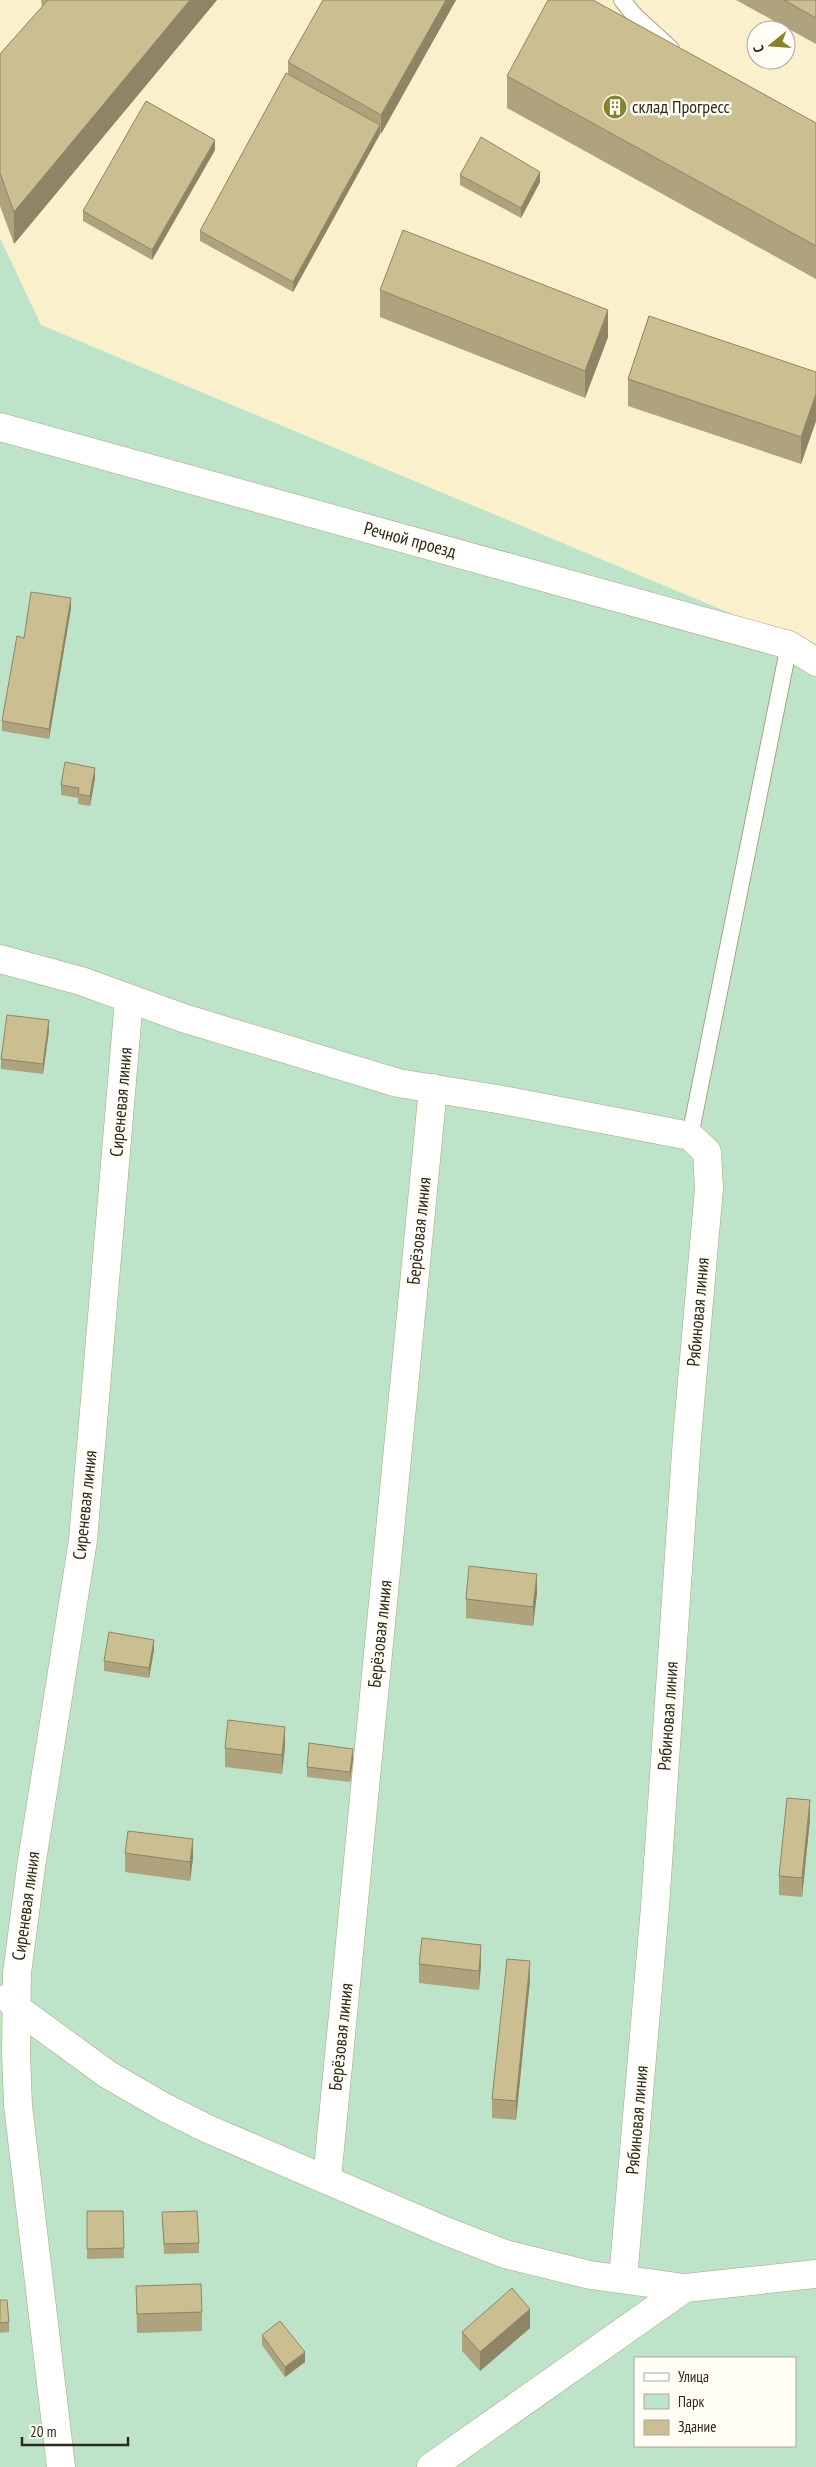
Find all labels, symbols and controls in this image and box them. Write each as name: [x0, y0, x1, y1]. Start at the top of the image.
north arrow: [746, 20, 796, 70]
text: С: [749, 43, 768, 54]
building icon: склад Прогресс: [602, 94, 628, 120]
place label: склад Прогресс: [632, 95, 731, 118]
street label: Речной проезд: [362, 516, 459, 563]
street label: Сиреневая линия: [104, 1046, 137, 1158]
street label: Берёзовая линия: [401, 1176, 436, 1286]
street label: Рябиновая линия: [681, 1256, 714, 1368]
street label: Сиреневая линия: [67, 1449, 102, 1561]
street label: Берёзовая линия: [362, 1579, 397, 1689]
street label: Рябиновая линия: [652, 1661, 683, 1771]
street label: Сиреневая линия: [6, 1850, 45, 1962]
street label: Берёзовая линия: [323, 1982, 358, 2092]
street label: Рябиновая линия: [620, 2064, 653, 2176]
legend: [634, 2357, 796, 2447]
text: Улица: [678, 2367, 709, 2386]
text: Парк: [678, 2392, 704, 2411]
scale bar: [22, 2414, 129, 2446]
text: Здание: [678, 2417, 716, 2436]
text: 20 m: [30, 2422, 56, 2441]

